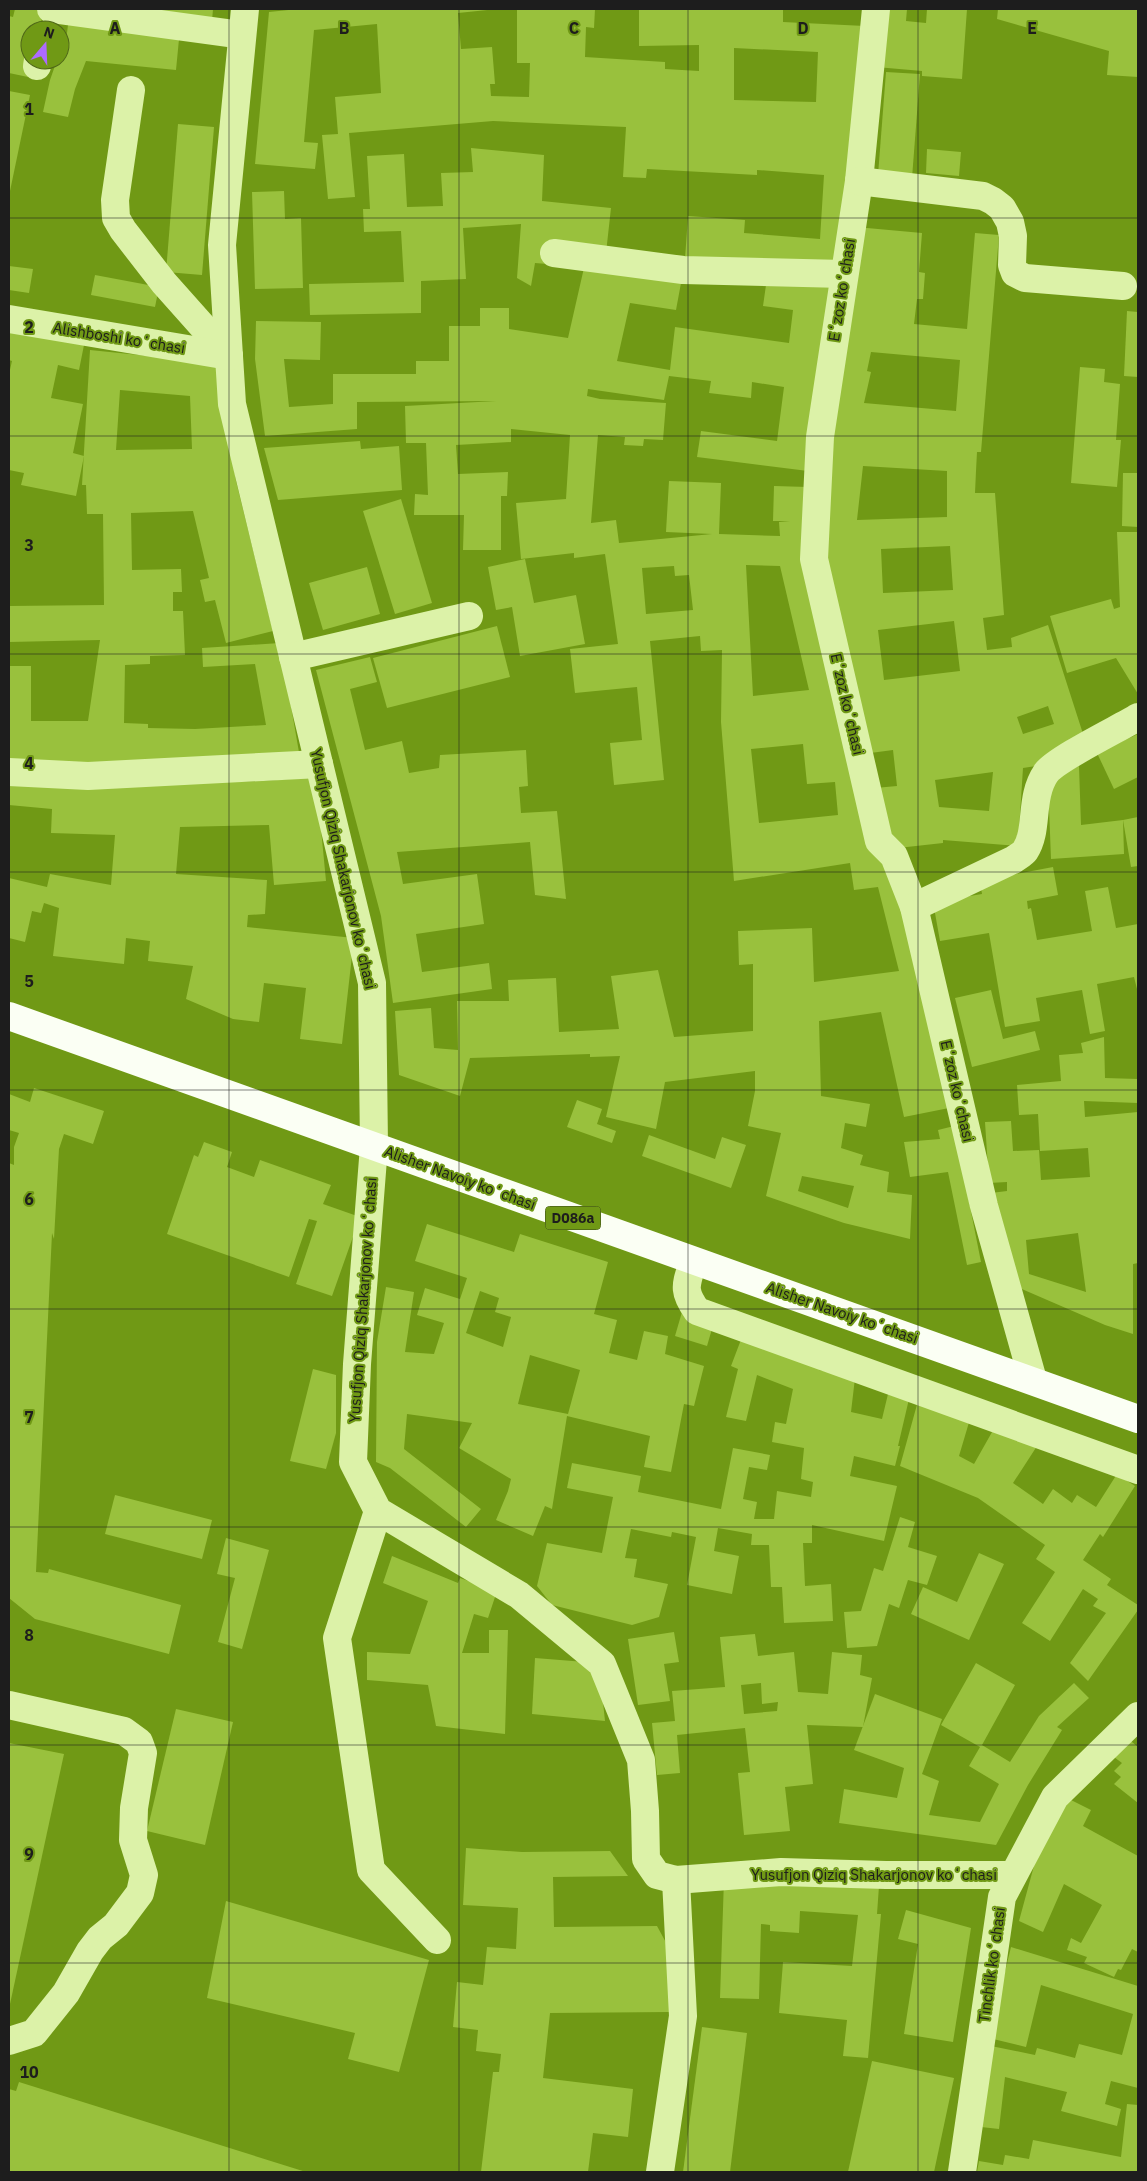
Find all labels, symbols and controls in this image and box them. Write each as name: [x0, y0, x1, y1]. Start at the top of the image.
text: A: [110, 18, 121, 38]
text: B: [339, 18, 350, 38]
text: C: [569, 18, 579, 38]
text: D: [797, 18, 809, 38]
text: E: [1027, 18, 1037, 38]
north arrow: [20, 20, 70, 70]
text: N: [42, 23, 57, 43]
text: 1: [24, 99, 34, 119]
street label: Eʻzoz koʻchasi: [824, 237, 859, 343]
text: 2: [24, 317, 34, 337]
street label: Alishboshi koʻchasi: [52, 318, 187, 357]
text: 3: [24, 535, 34, 555]
street label: Eʻzoz koʻchasi: [827, 651, 868, 756]
street label: Yusufjon Qiziq Shakarjonov koʻchasi: [307, 747, 380, 991]
text: 4: [24, 753, 34, 773]
text: 5: [24, 971, 34, 991]
street label: Eʻzoz koʻchasi: [937, 1038, 978, 1143]
street label: Alisher Navoiy koʻchasi: [382, 1141, 538, 1214]
street label: Yusufjon Qiziq Shakarjonov koʻchasi: [344, 1177, 381, 1423]
text: 6: [24, 1189, 34, 1209]
road number: D086a: [546, 1206, 600, 1230]
street label: Alisher Navoiy koʻchasi: [764, 1278, 921, 1348]
text: 7: [24, 1407, 34, 1427]
text: 8: [24, 1625, 34, 1645]
text: 9: [24, 1844, 34, 1864]
street label: Yusufjon Qiziq Shakarjonov koʻchasi: [751, 1865, 997, 1884]
street label: Tinchlik koʻchasi: [974, 1906, 1009, 2024]
text: 10: [19, 2062, 39, 2082]

